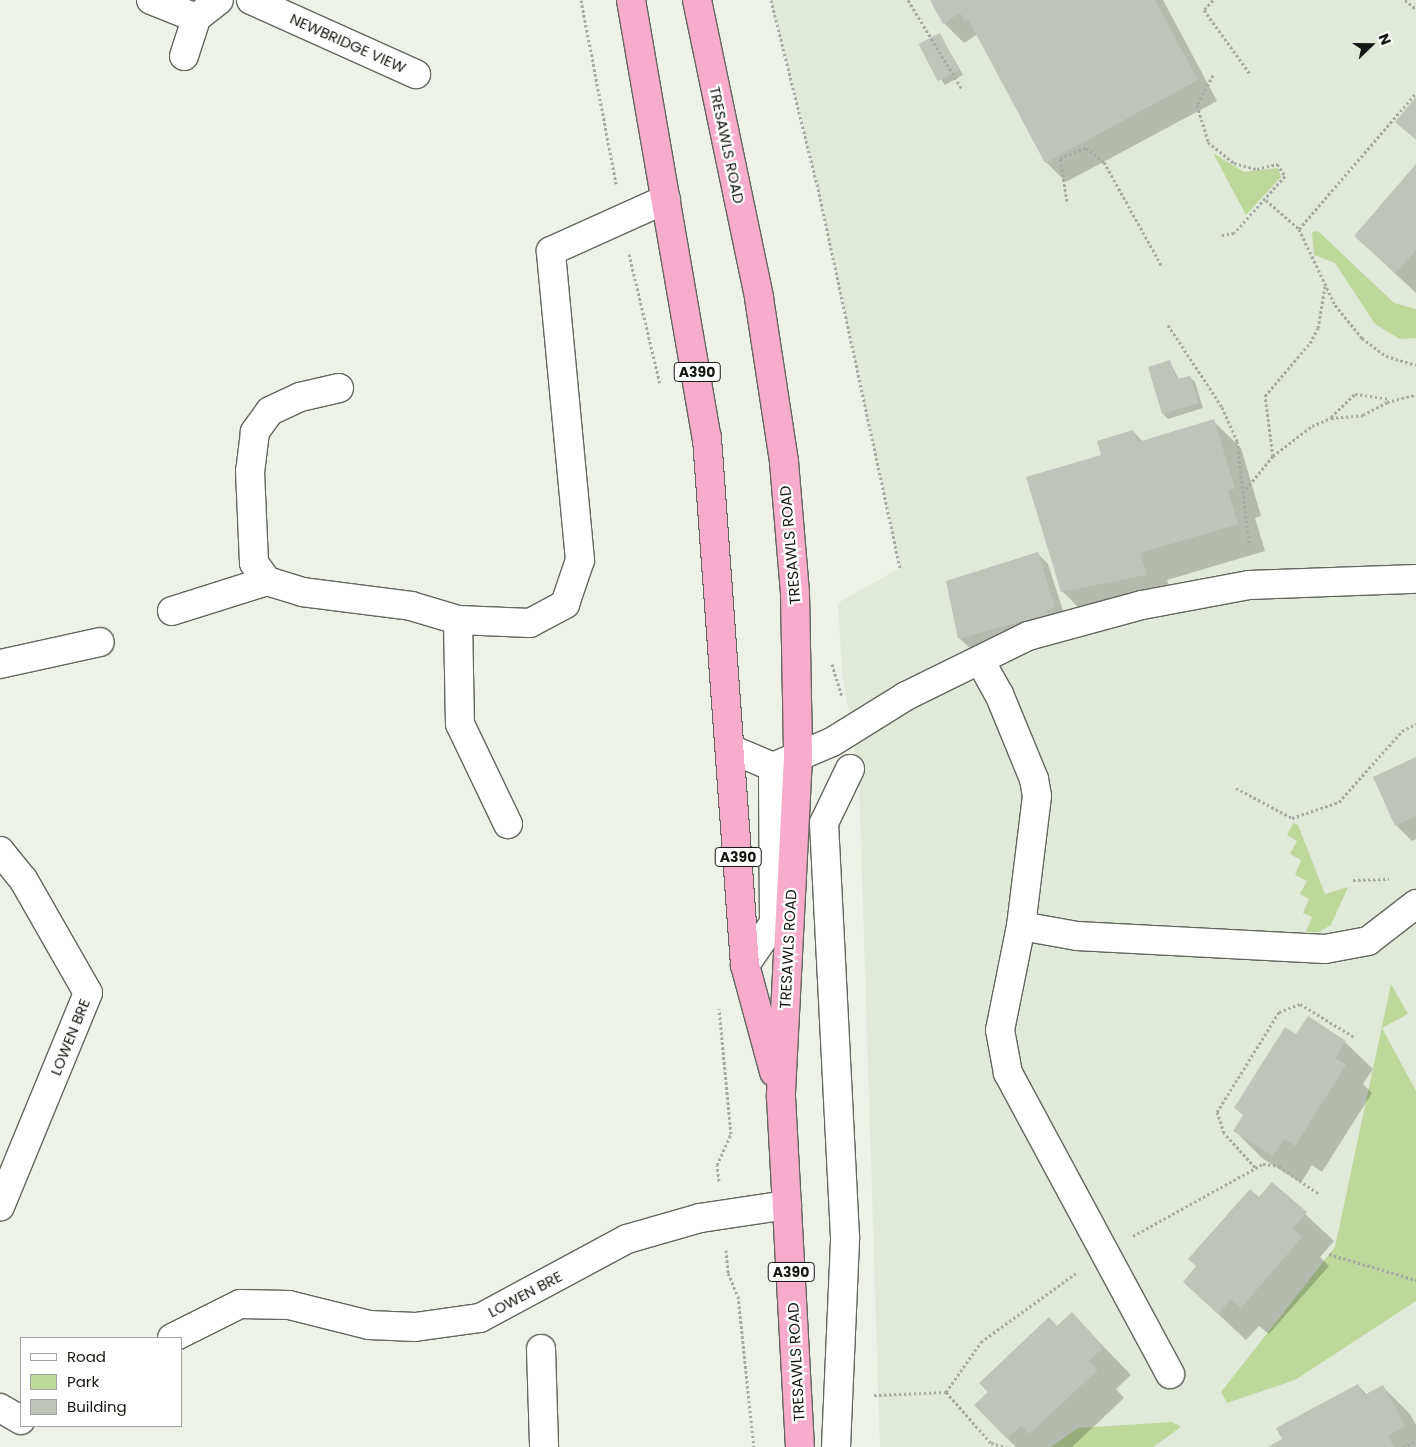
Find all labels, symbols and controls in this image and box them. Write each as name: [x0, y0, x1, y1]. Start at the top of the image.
street label: NEWBRIDGE VIEW: [287, 9, 409, 77]
north arrow: [1346, 20, 1396, 70]
text: N: [1374, 31, 1396, 48]
street label: TRESAWLS ROAD: [706, 85, 748, 205]
road number: A390: [673, 361, 721, 384]
street label: TRESAWLS ROAD: [776, 485, 804, 605]
road number: A390: [714, 846, 762, 869]
street label: TRESAWLS ROAD: [776, 889, 800, 1009]
street label: LOWEN BRE: [46, 996, 94, 1078]
road number: A390: [767, 1260, 815, 1284]
street label: LOWEN BRE: [485, 1267, 565, 1321]
street label: TRESAWLS ROAD: [784, 1302, 808, 1422]
legend: [20, 1337, 182, 1427]
text: Road: [67, 1346, 106, 1367]
text: Park: [67, 1371, 99, 1392]
text: Building: [67, 1396, 127, 1417]

